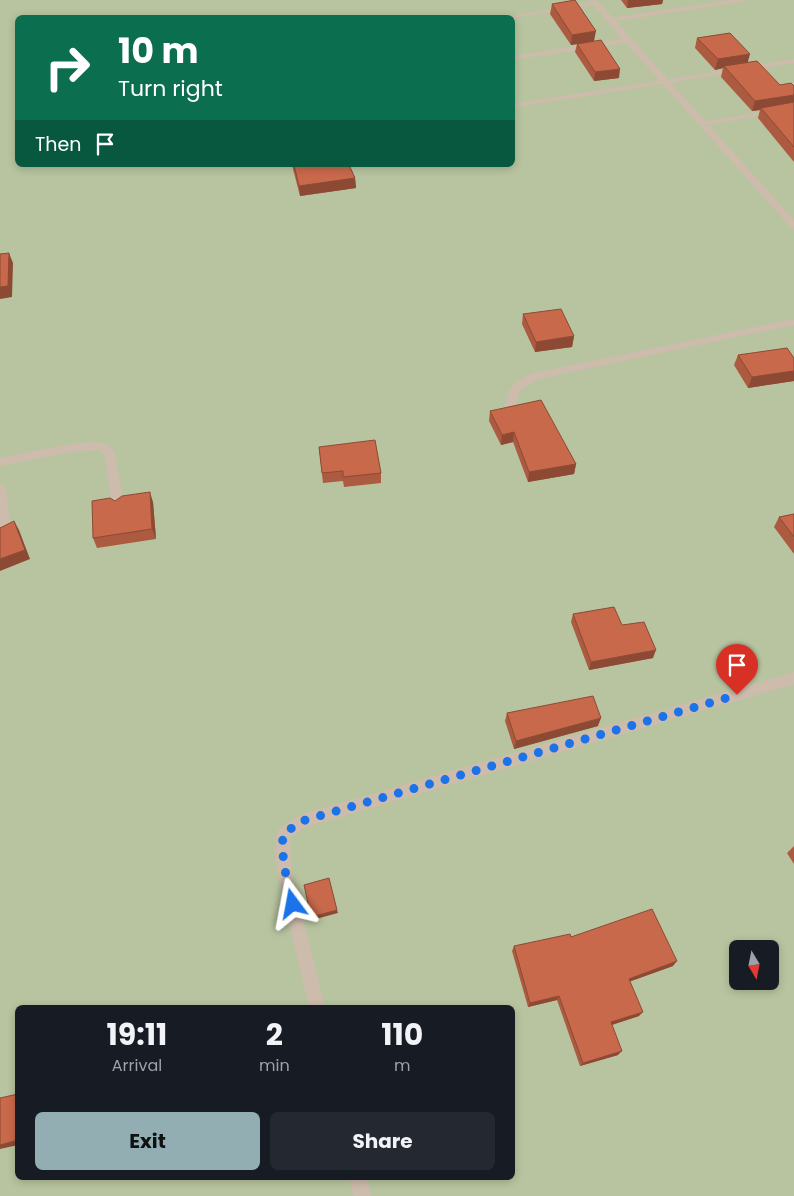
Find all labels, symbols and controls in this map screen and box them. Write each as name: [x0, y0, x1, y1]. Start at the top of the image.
text: 10 m: [118, 26, 198, 75]
icon: right: [35, 35, 100, 100]
text: Turn right: [118, 73, 223, 104]
icon: arrive: [91, 130, 119, 158]
text: Then: [35, 131, 81, 158]
pin: [716, 644, 758, 695]
icon: arrive: [723, 651, 751, 679]
position arrow: [266, 877, 318, 929]
north arrow: [729, 940, 779, 990]
map controls: [729, 940, 779, 990]
text: 19:11: [107, 1013, 167, 1056]
text: 2: [266, 1013, 283, 1056]
text: 110: [381, 1013, 423, 1056]
text: Arrival: [112, 1054, 162, 1077]
text: min: [259, 1054, 290, 1077]
text: m: [394, 1054, 411, 1077]
button: Exit: [35, 1112, 260, 1170]
button: Share: [270, 1112, 495, 1170]

